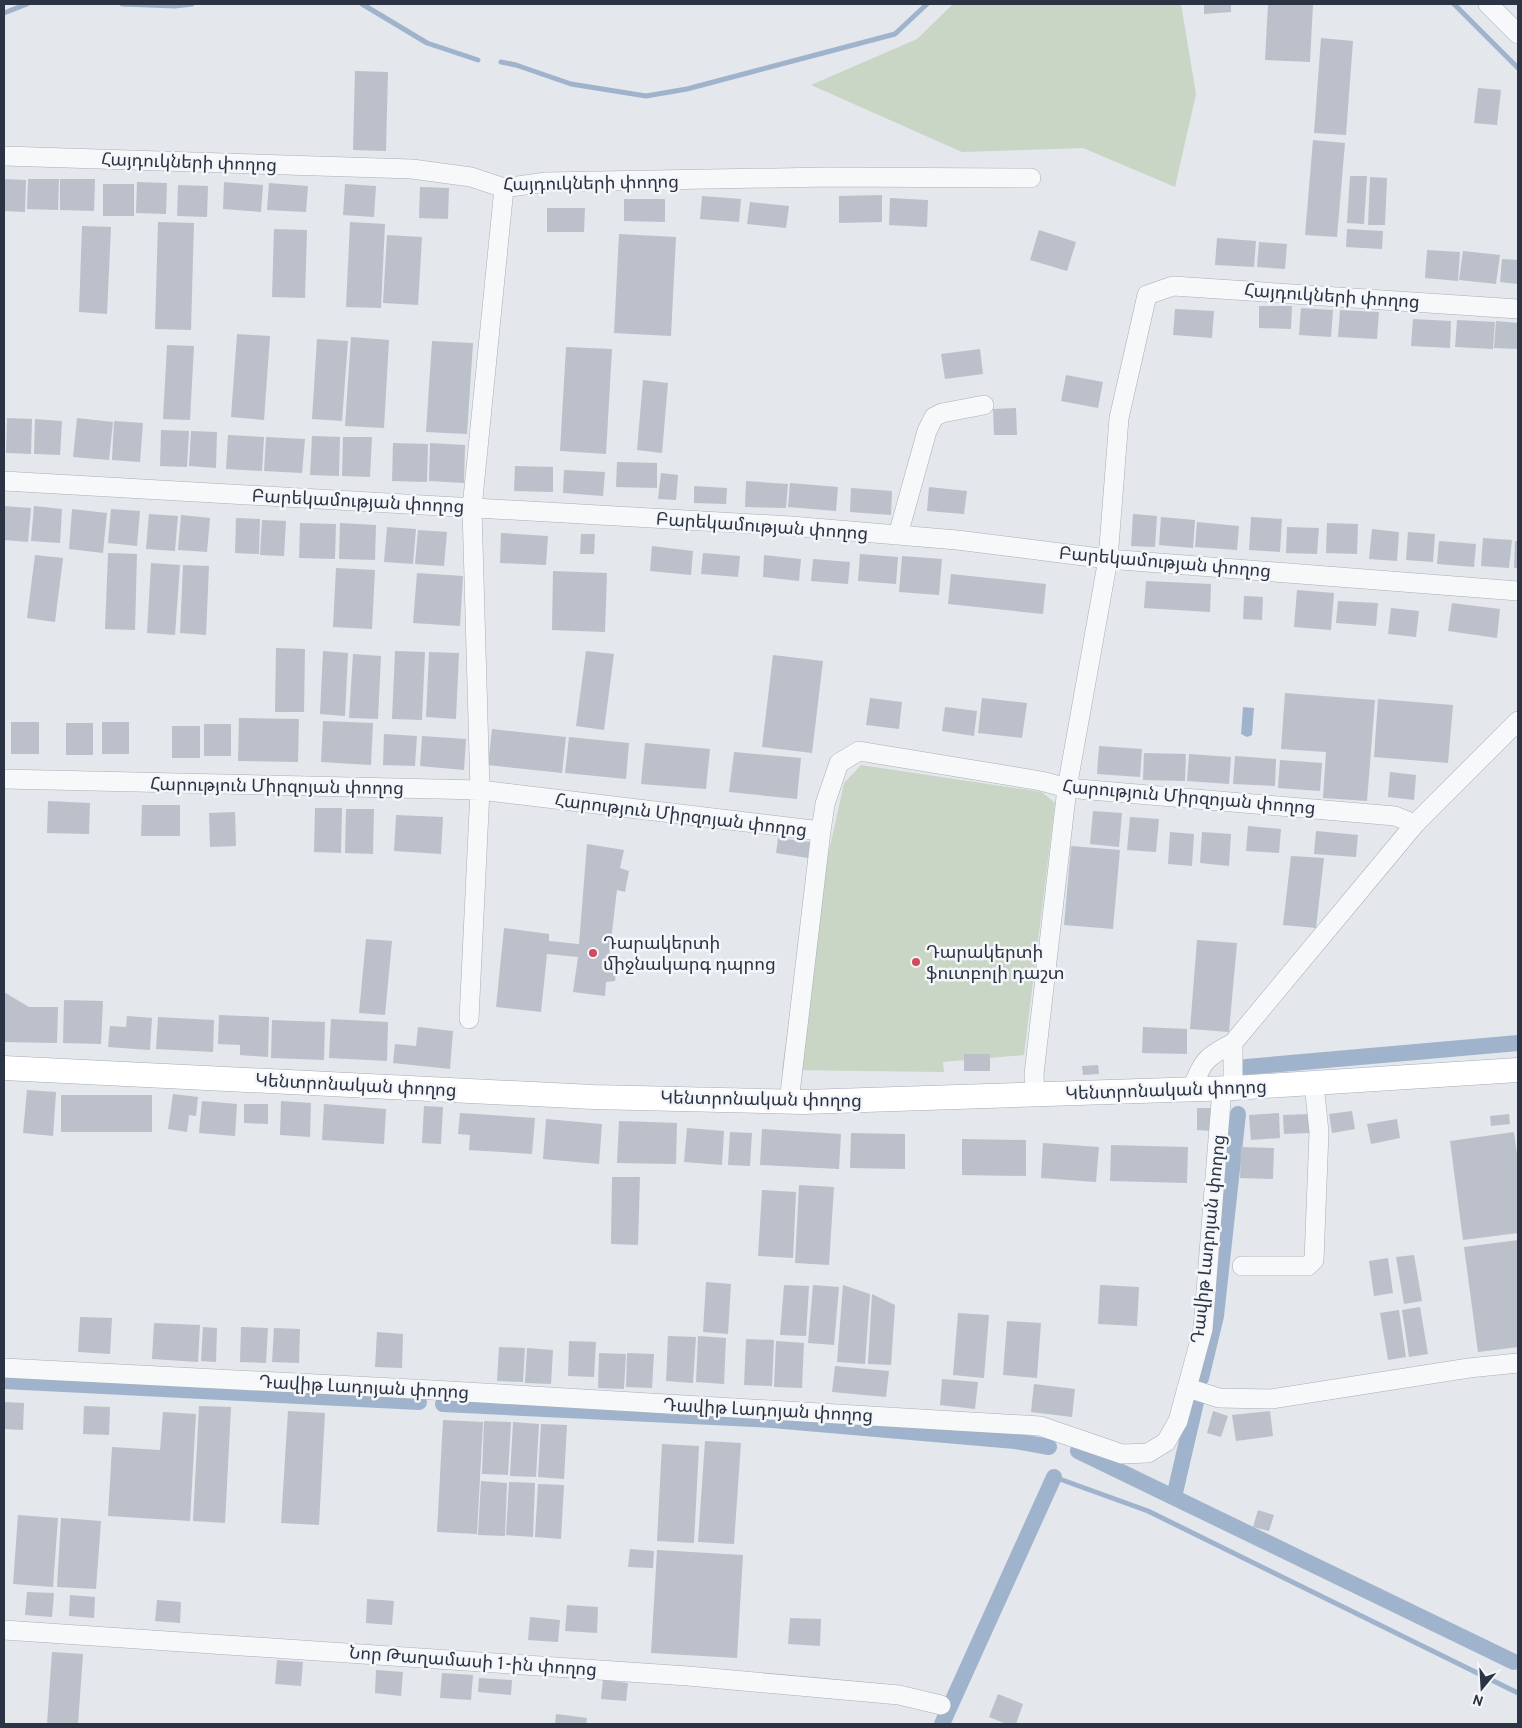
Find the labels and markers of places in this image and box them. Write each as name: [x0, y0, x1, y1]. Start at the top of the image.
place label: Դարակերտի միջնակարգ դպրոց: [603, 933, 776, 977]
place label: Դարակերտի ֆուտբոլի դաշտ: [926, 942, 1065, 986]
marker: Դարակերտի միջնակարգ դպրոց: [587, 947, 599, 959]
marker: Դարակերտի ֆուտբոլի դաշտ: [910, 956, 922, 968]

